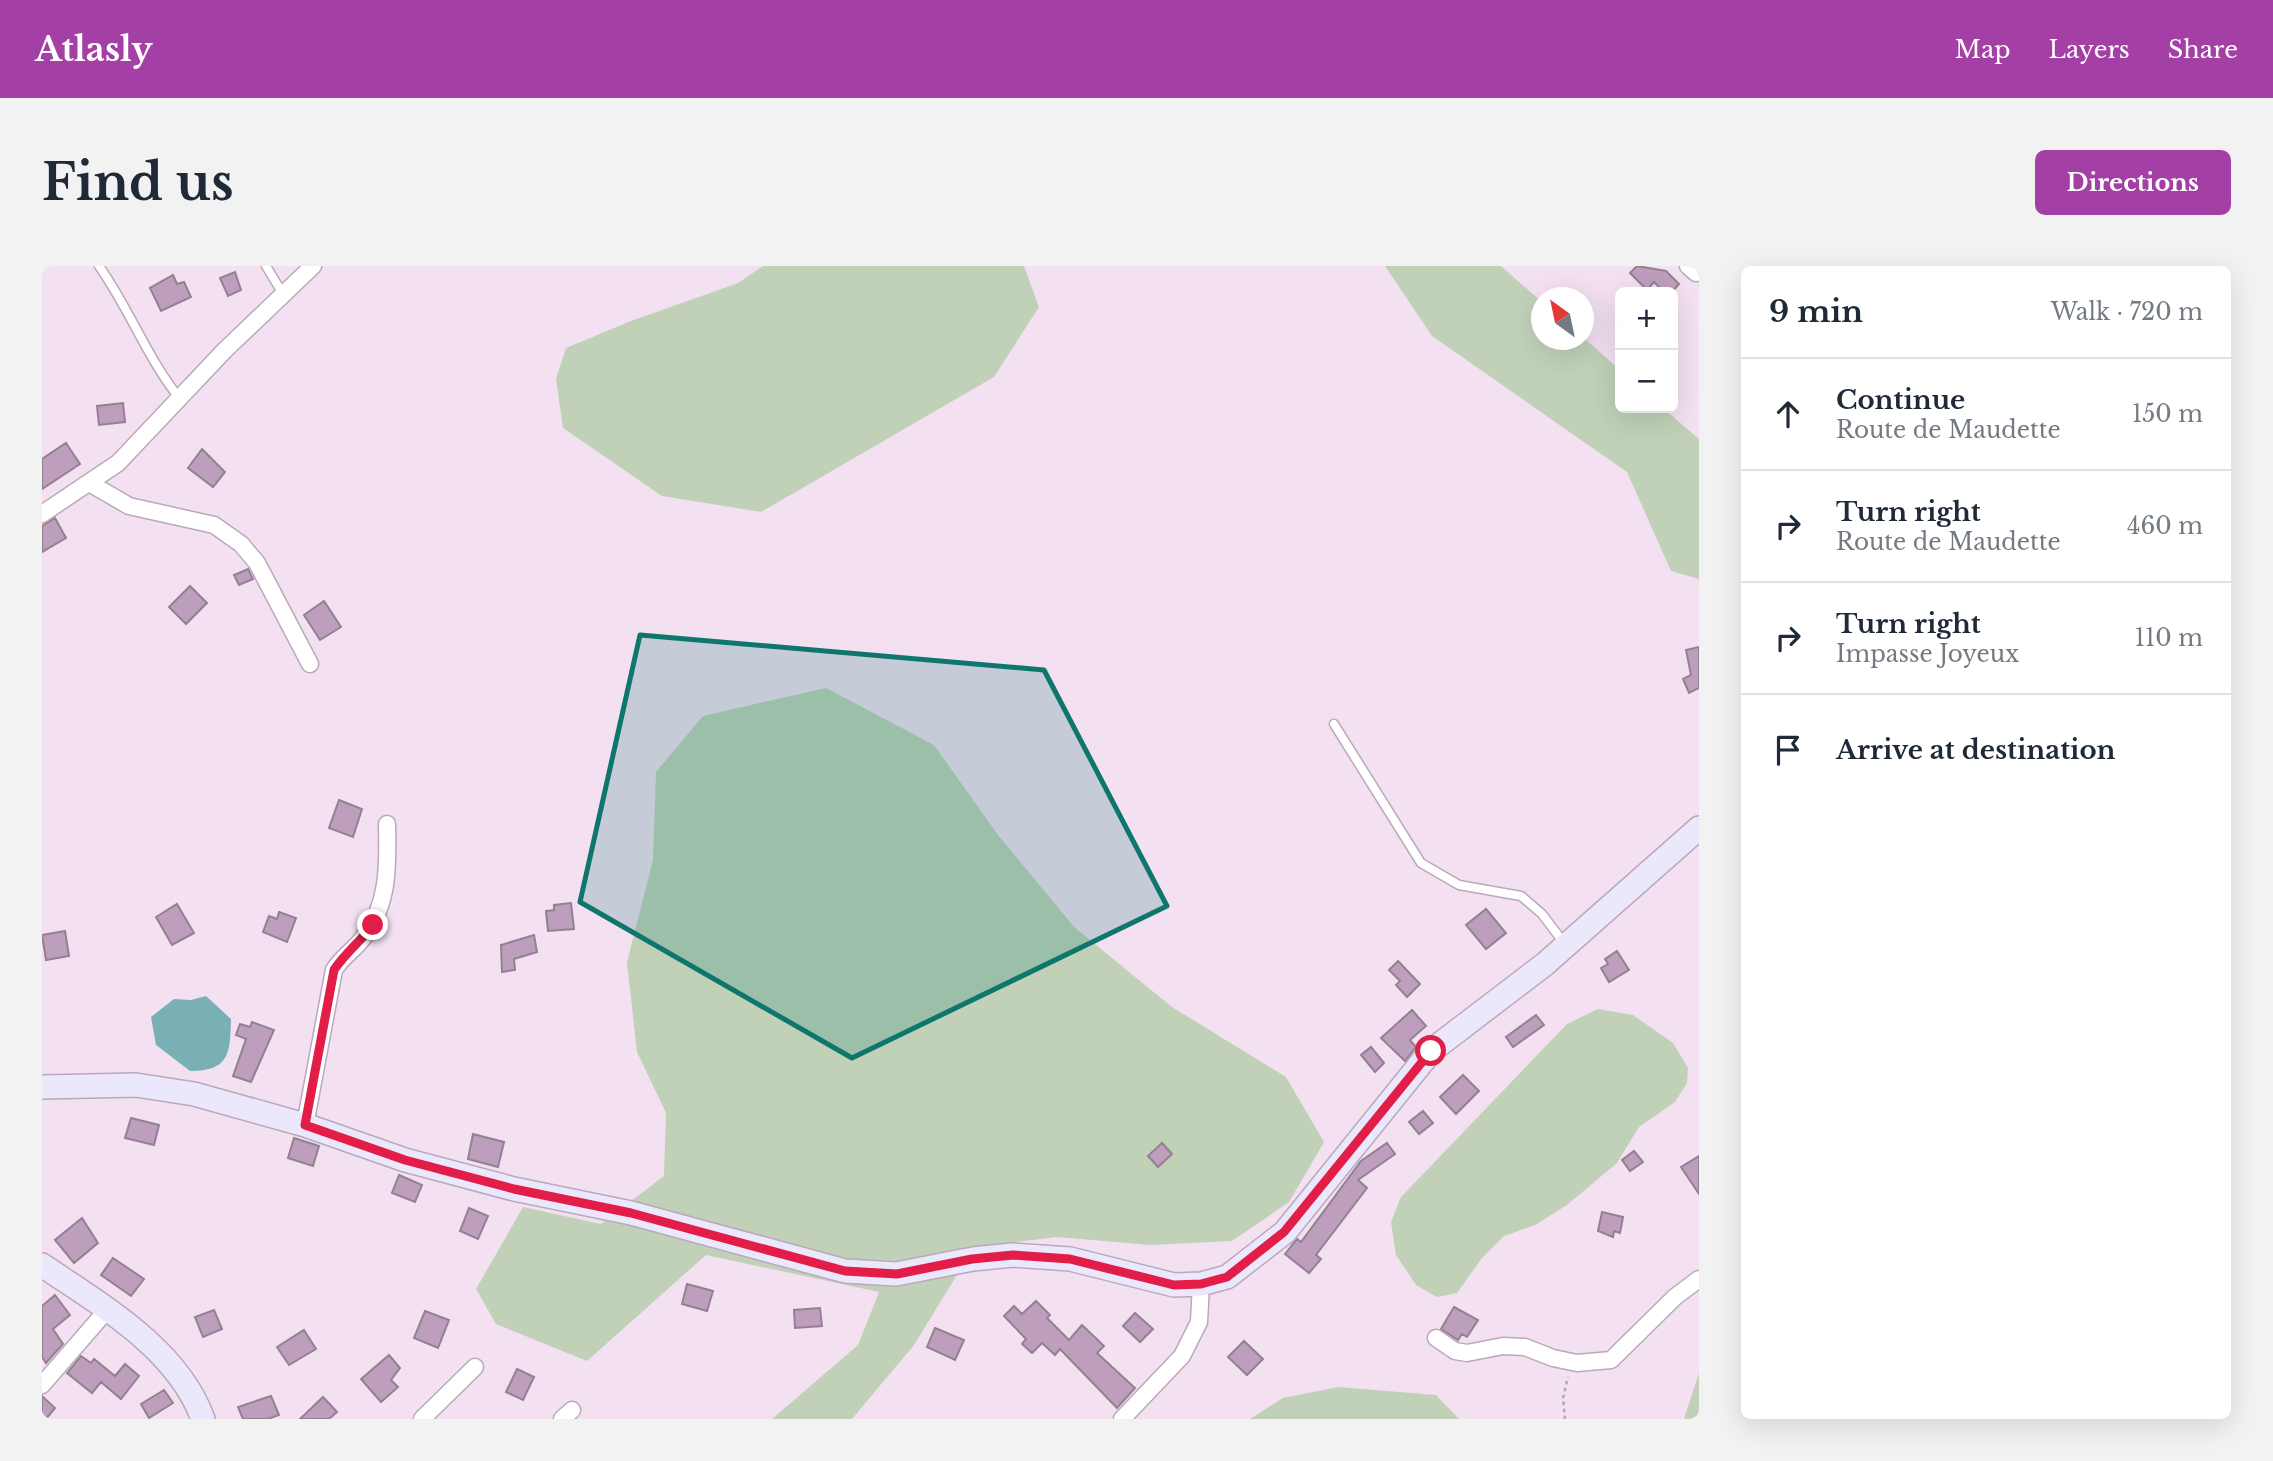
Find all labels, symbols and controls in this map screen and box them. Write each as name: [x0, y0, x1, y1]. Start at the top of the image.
text: Atlasly: [35, 29, 153, 70]
text: Map: [1955, 35, 2011, 64]
text: Layers: [2049, 35, 2130, 64]
text: Share: [2168, 35, 2238, 64]
button: Directions: [2035, 150, 2231, 215]
text: Find us: [42, 152, 234, 213]
north arrow: [1531, 287, 1594, 350]
map controls: [1615, 287, 1678, 413]
button: +: [1615, 287, 1678, 350]
text: 9 min: [1769, 293, 1863, 330]
text: Walk · 720 m: [2051, 298, 2203, 326]
button: −: [1615, 350, 1678, 413]
text: Continue: [1836, 384, 1965, 416]
icon: ahead: [1769, 395, 1807, 433]
text: 150 m: [2132, 400, 2203, 428]
text: Route de Maudette: [1836, 416, 2061, 444]
text: Turn right: [1836, 496, 1981, 528]
icon: right: [1769, 507, 1807, 545]
text: 460 m: [2127, 512, 2203, 540]
text: Route de Maudette: [1836, 528, 2061, 556]
text: Turn right: [1836, 608, 1981, 640]
icon: right: [1769, 619, 1807, 657]
text: 110 m: [2135, 624, 2203, 652]
text: Impasse Joyeux: [1836, 640, 2019, 668]
icon: arrive: [1769, 731, 1807, 769]
text: Arrive at destination: [1836, 734, 2116, 766]
route end: [357, 909, 388, 940]
route start: [1415, 1035, 1446, 1066]

